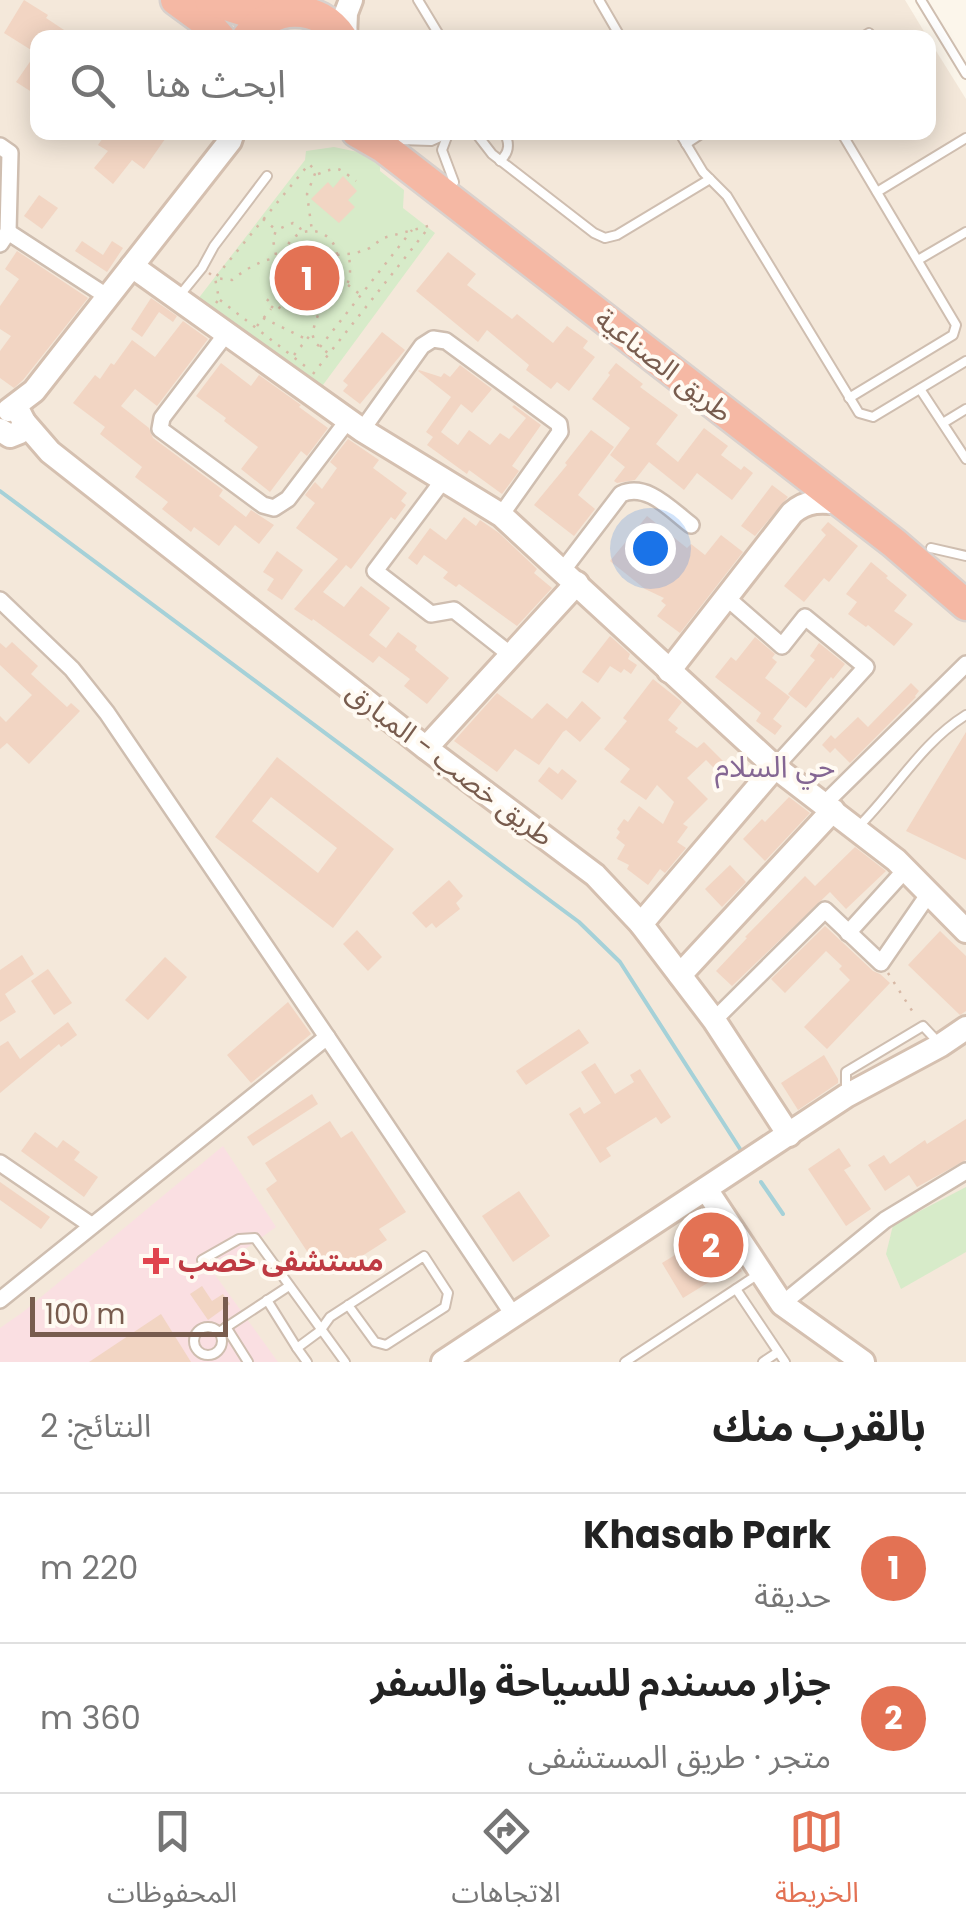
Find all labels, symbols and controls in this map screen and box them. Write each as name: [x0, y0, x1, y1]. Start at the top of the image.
search box: [30, 30, 936, 140]
text: ابحث هنا: [145, 57, 286, 110]
icon: search: [65, 58, 120, 113]
pin: 1: [274, 240, 340, 316]
street label: طريق الصناعية: [587, 300, 740, 431]
your location: [625, 523, 676, 574]
street label: طريق خصب - المبارق: [338, 673, 562, 855]
district label: حي السلام: [715, 745, 835, 790]
pin: 2: [678, 1208, 744, 1282]
place label: مستشفى خصب: [178, 1242, 384, 1281]
marker: مستشفى خصب: [143, 1248, 169, 1274]
scale bar: [30, 1292, 228, 1336]
text: 100 m: [45, 1295, 125, 1334]
text: بالقرب منك: [712, 1397, 926, 1456]
text: النتائج: 2: [40, 1403, 151, 1448]
text: Khasab Park: [583, 1508, 831, 1561]
text: 220 m: [40, 1545, 138, 1590]
text: 1: [887, 1545, 900, 1590]
text: حديقة: [754, 1573, 831, 1618]
text: جزار مسندم للسياحة والسفر: [371, 1656, 831, 1709]
text: 360 m: [40, 1695, 141, 1740]
text: 2: [884, 1695, 903, 1740]
text: متجر · طريق المستشفى: [528, 1734, 831, 1779]
tab: المحفوظات: [107, 1804, 237, 1923]
tab: الاتجاهات: [451, 1804, 561, 1923]
tab: الخريطة: [775, 1804, 859, 1923]

